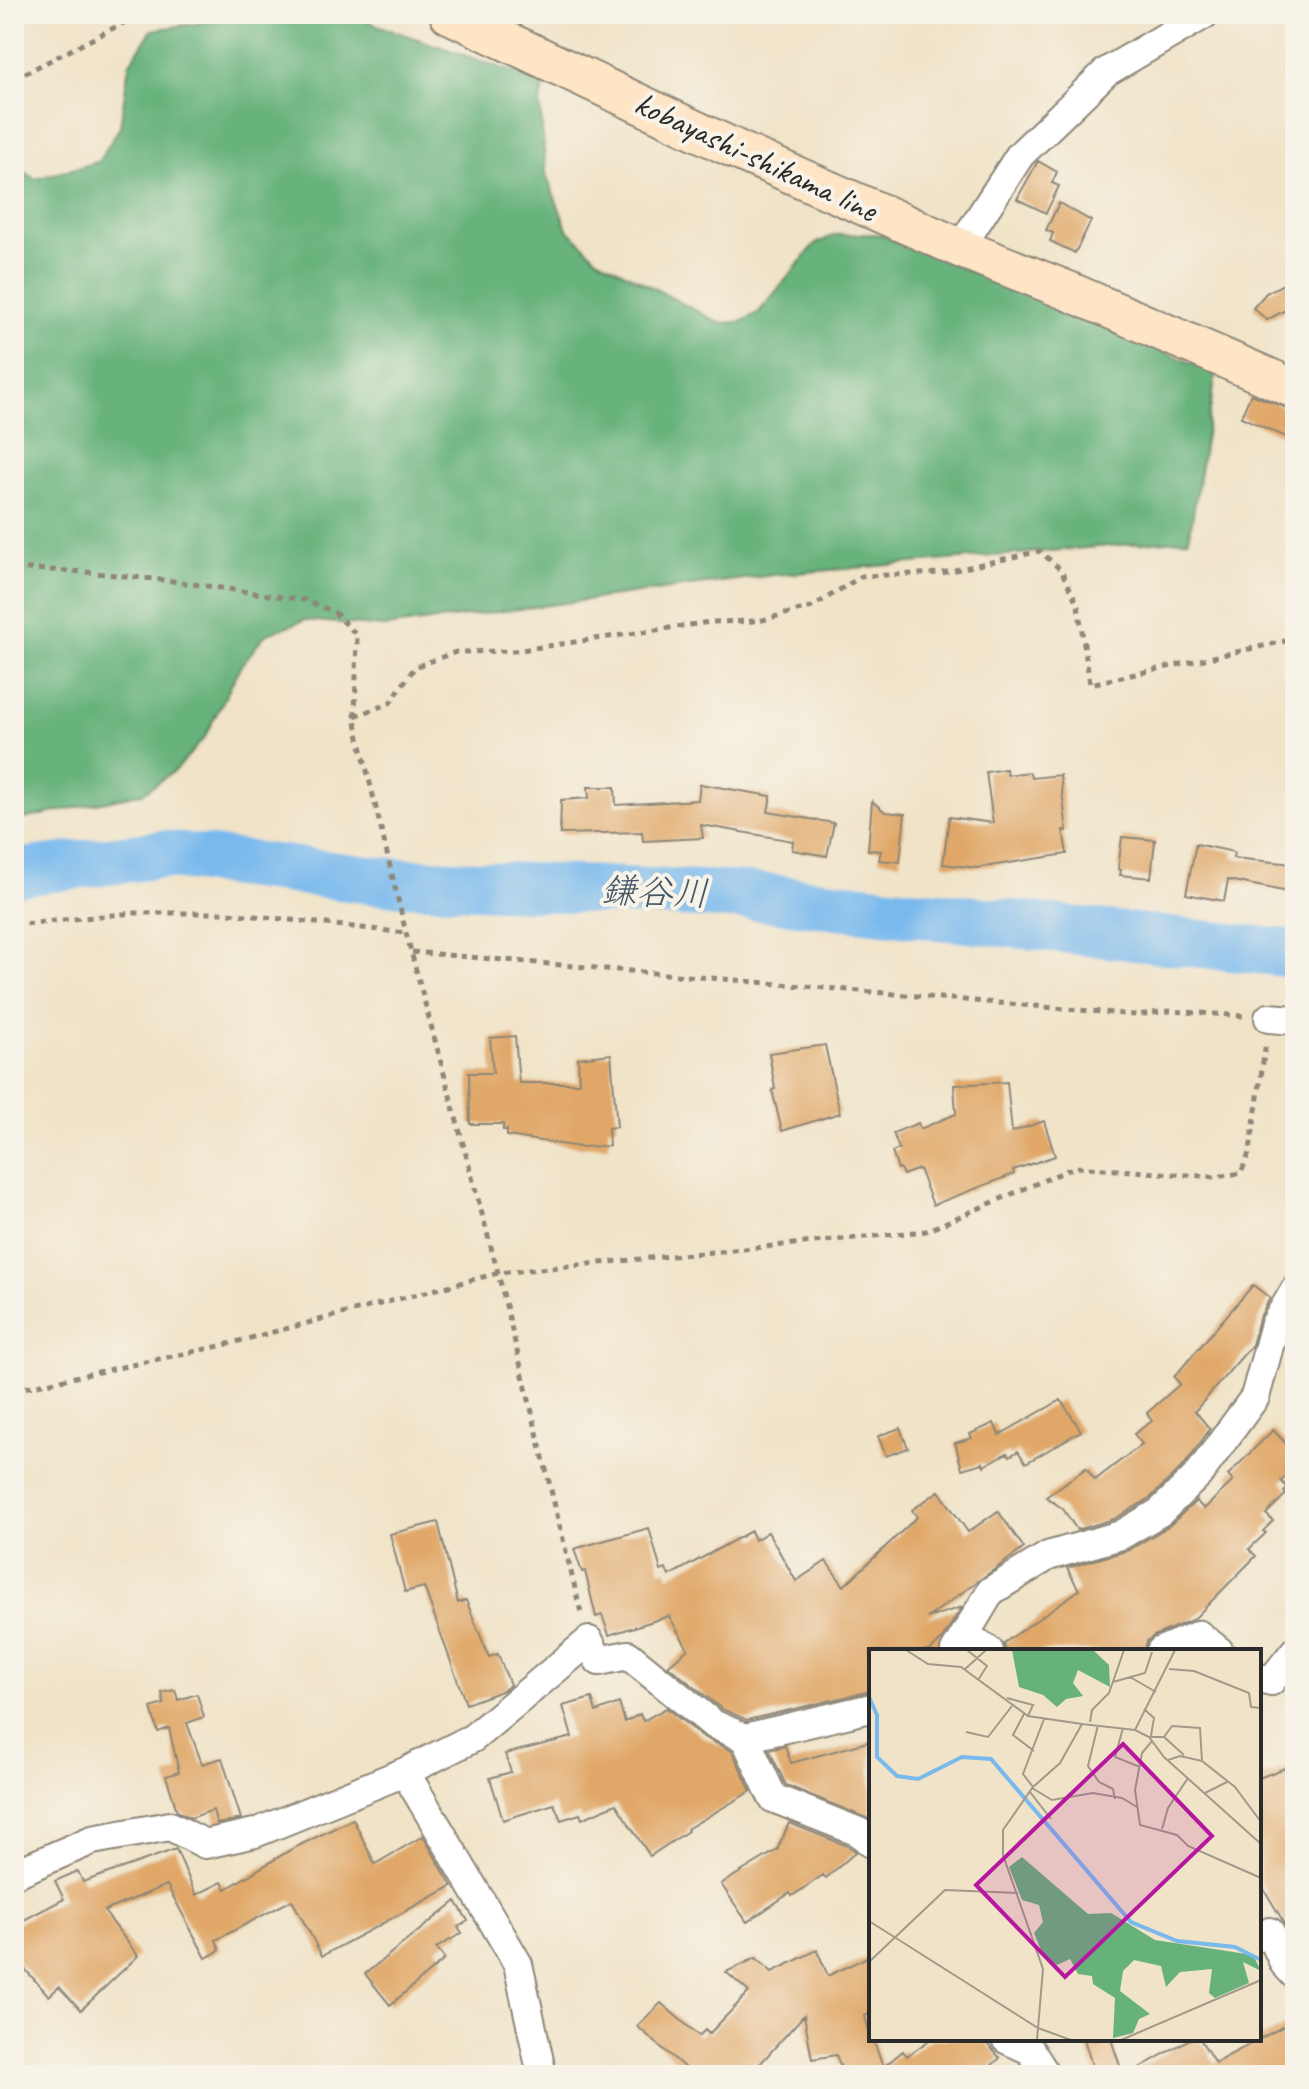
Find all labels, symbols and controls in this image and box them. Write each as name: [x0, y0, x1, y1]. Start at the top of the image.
street label: kobayashi-shikama line: [628, 81, 886, 232]
water label: 鎌谷川: [600, 867, 710, 917]
inset map: [869, 1649, 1261, 2041]

